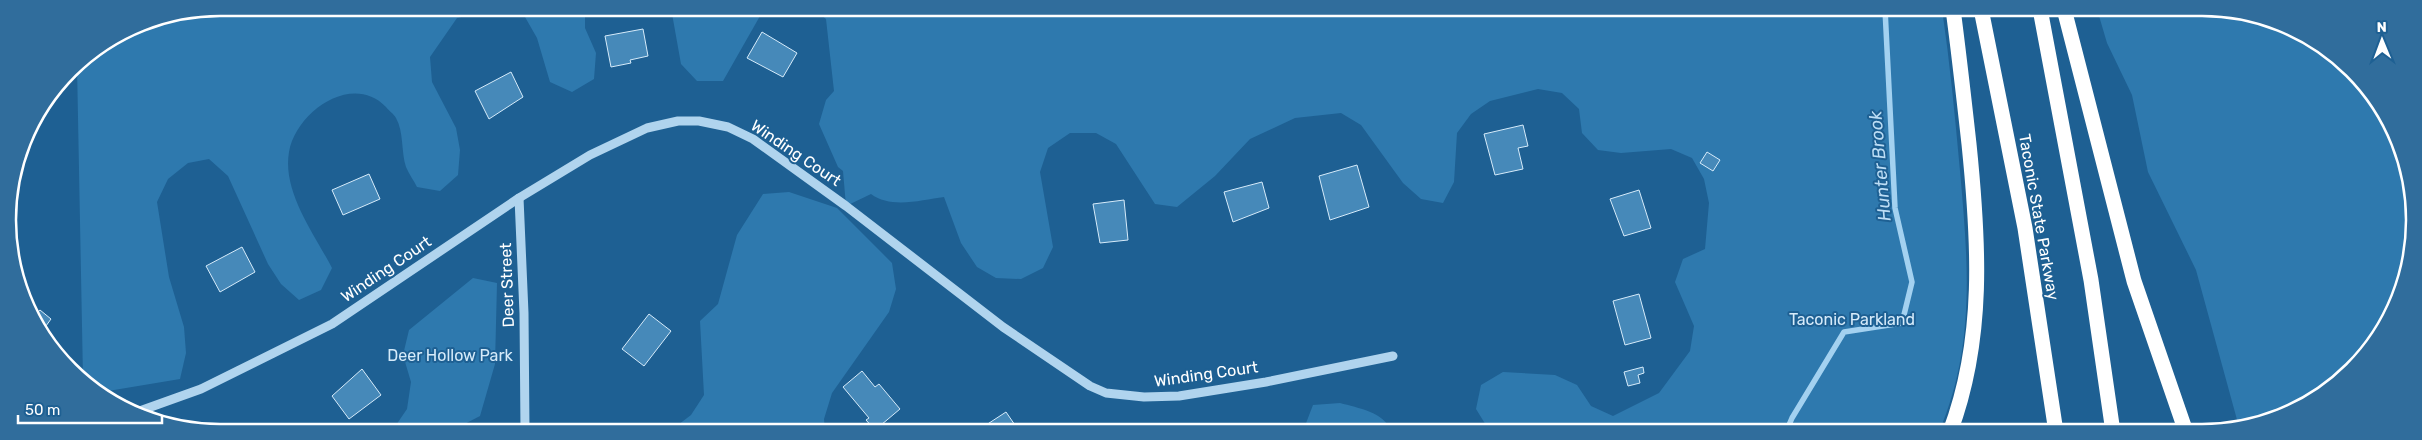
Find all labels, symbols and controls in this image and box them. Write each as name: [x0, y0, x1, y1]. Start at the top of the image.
north arrow: [2357, 15, 2407, 65]
text: N: [2377, 19, 2387, 36]
water label: Hunter Brook: [1864, 109, 1896, 222]
street label: Winding Court: [747, 116, 845, 190]
street label: Taconic State Parkway: [2015, 132, 2063, 302]
street label: Winding Court: [337, 232, 435, 306]
street label: Deer Street: [496, 242, 518, 328]
park label: Taconic Parkland: [1789, 310, 1915, 329]
park label: Deer Hollow Park: [387, 346, 514, 365]
street label: Winding Court: [1153, 357, 1259, 391]
scale bar: [18, 392, 161, 424]
text: 50 m: [25, 401, 60, 419]

